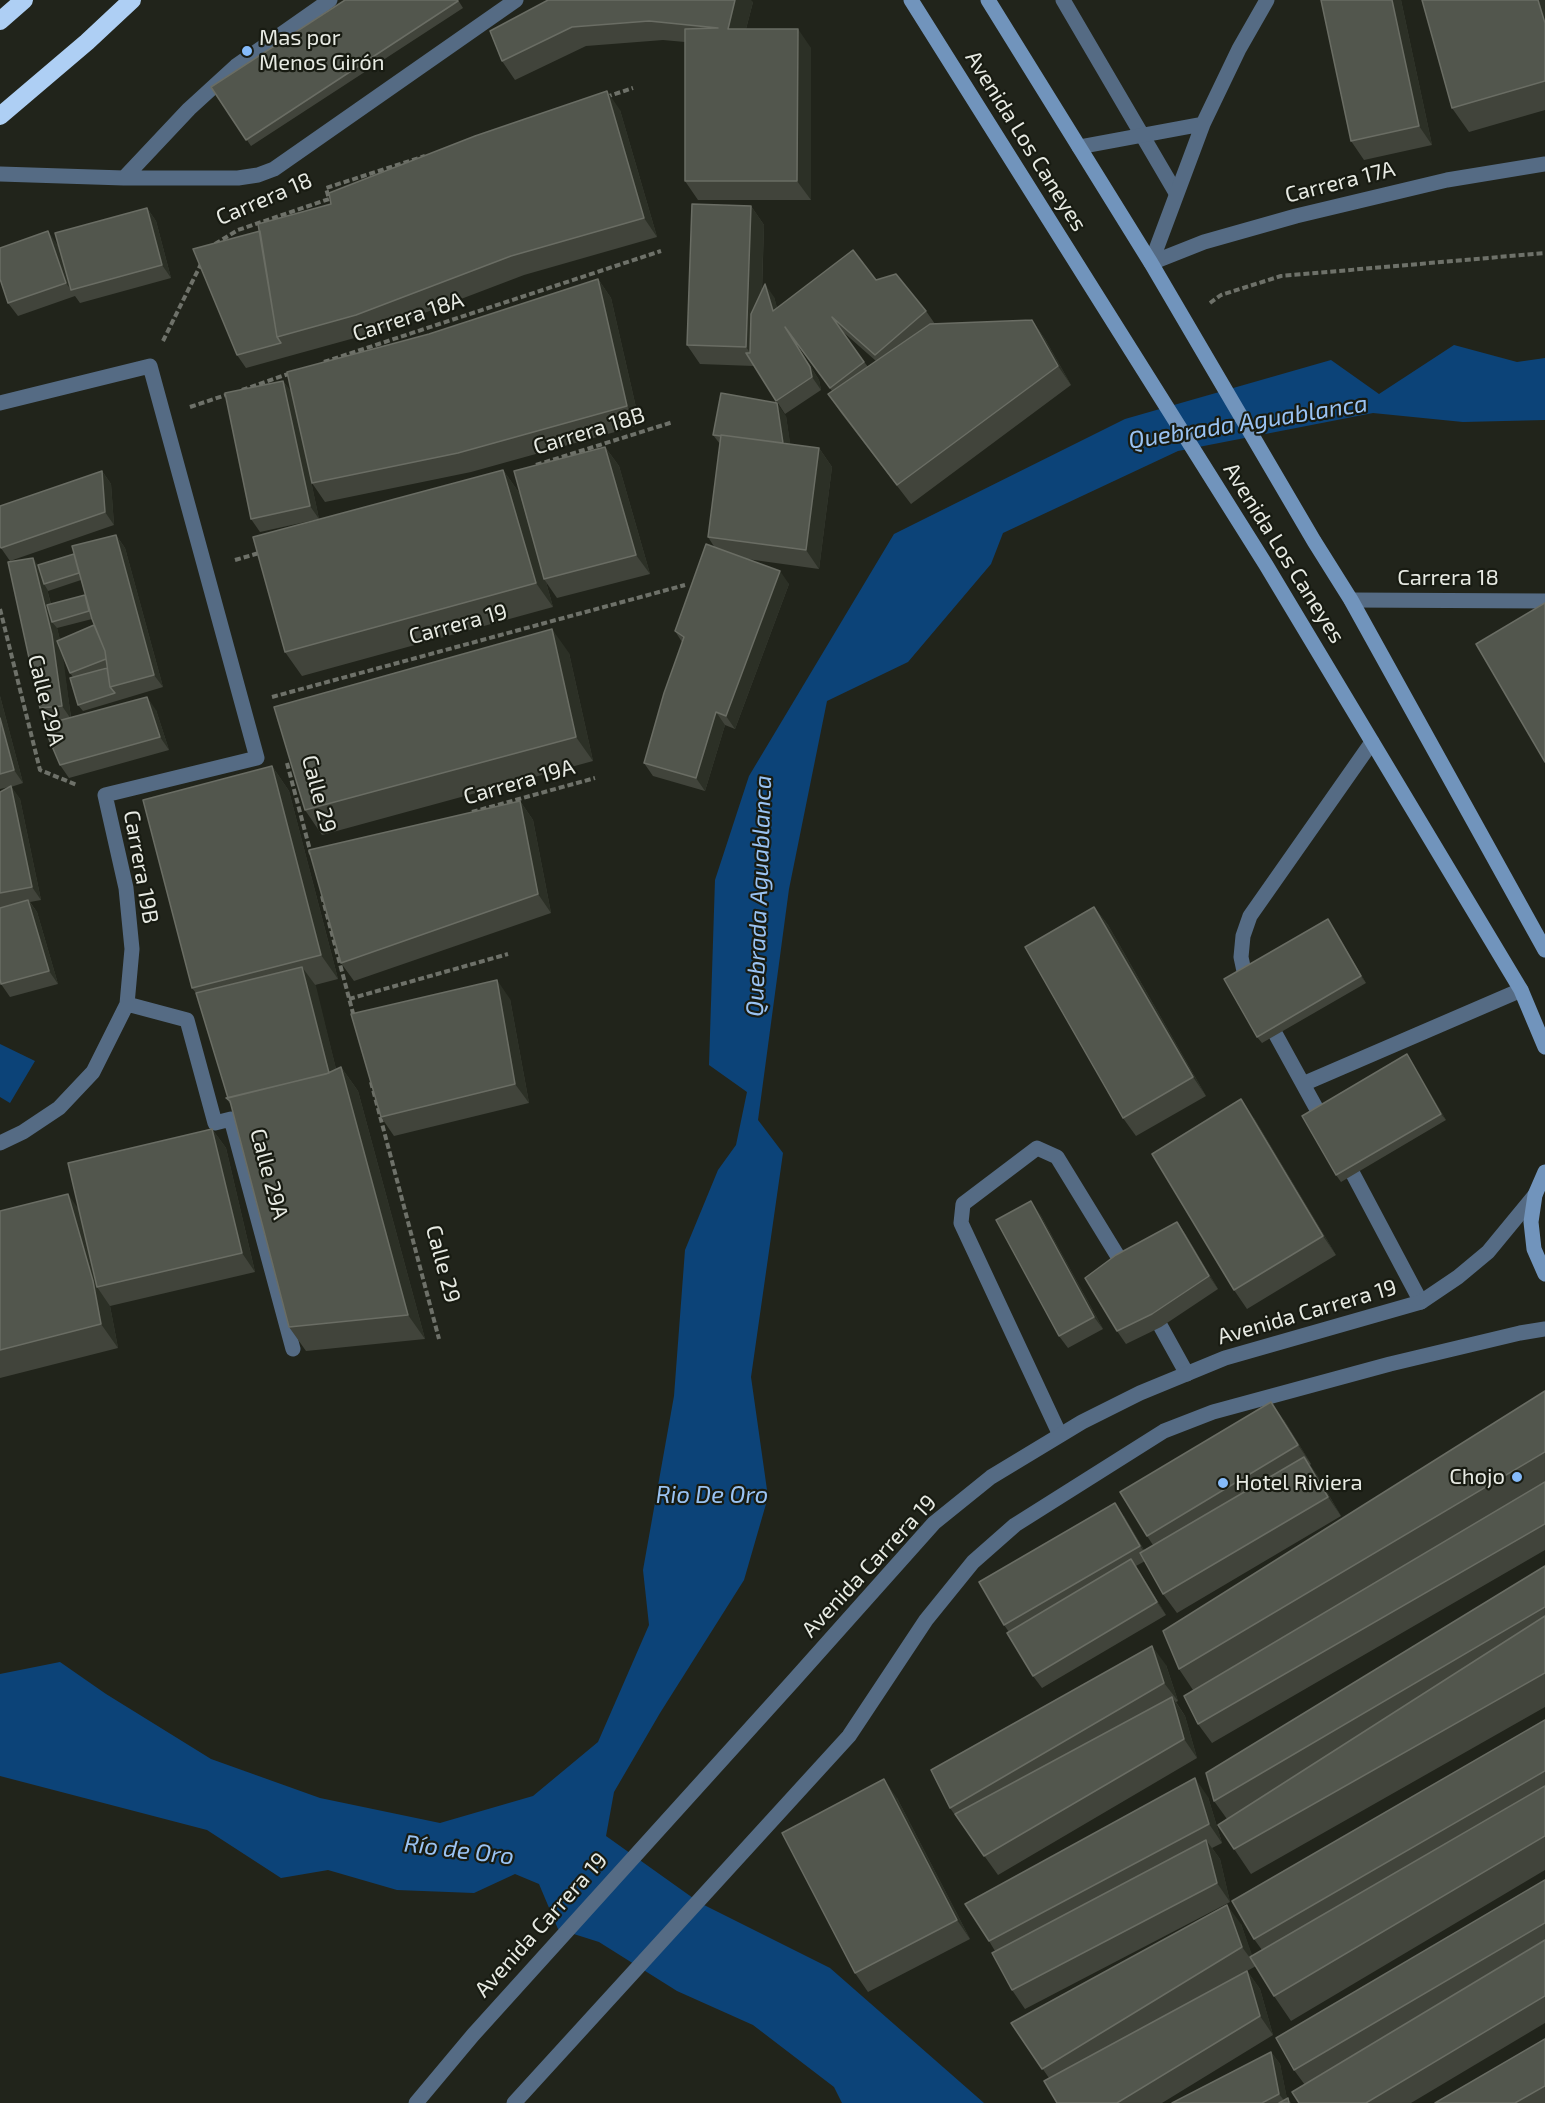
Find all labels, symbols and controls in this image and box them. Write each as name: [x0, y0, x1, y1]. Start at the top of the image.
place label: Mas por Menos Girón: [259, 25, 385, 76]
marker: Mas por Menos Girón: [240, 44, 254, 58]
street label: Avenida Los Caneyes: [960, 46, 1092, 236]
street label: Carrera 17A: [1282, 156, 1398, 208]
street label: Carrera 18: [212, 167, 316, 231]
street label: Carrera 18A: [349, 287, 467, 347]
water label: Quebrada Aguablanca: [1126, 389, 1370, 455]
street label: Carrera 18B: [530, 402, 648, 460]
street label: Avenida Los Caneyes: [1218, 458, 1350, 648]
street label: Carrera 18: [1397, 565, 1499, 591]
street label: Carrera 19: [406, 598, 510, 650]
street label: Calle 29A: [22, 652, 70, 748]
street label: Calle 29: [296, 752, 342, 836]
street label: Carrera 19A: [460, 754, 578, 810]
water label: Quebrada Aguablanca: [740, 775, 778, 1017]
street label: Carrera 19B: [118, 808, 164, 926]
street label: Calle 29A: [244, 1126, 294, 1222]
street label: Calle 29: [420, 1222, 466, 1306]
street label: Avenida Carrera 19: [1214, 1274, 1400, 1350]
place label: Chojo: [1449, 1464, 1505, 1490]
place label: Hotel Riviera: [1235, 1470, 1363, 1496]
marker: Chojo: [1510, 1470, 1524, 1484]
marker: Hotel Riviera: [1216, 1476, 1230, 1490]
water label: Rio De Oro: [656, 1481, 768, 1509]
street label: Avenida Carrera 19: [796, 1489, 942, 1643]
water label: Río de Oro: [402, 1829, 516, 1871]
street label: Avenida Carrera 19: [469, 1847, 613, 2003]

